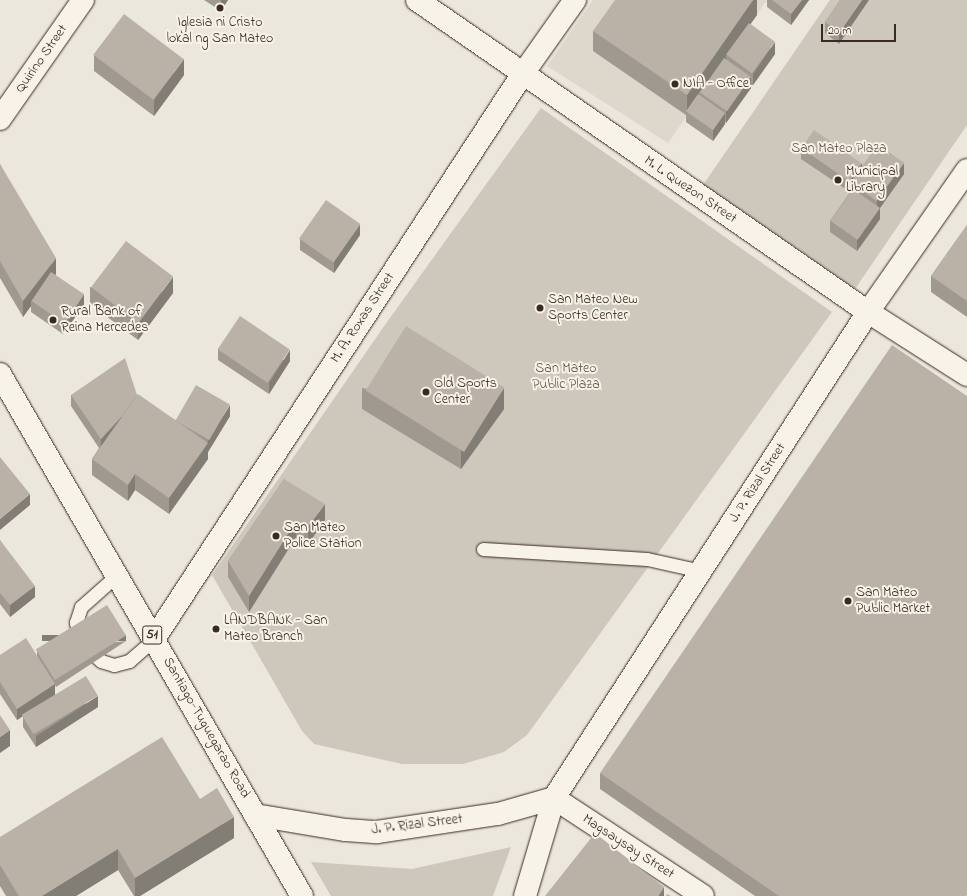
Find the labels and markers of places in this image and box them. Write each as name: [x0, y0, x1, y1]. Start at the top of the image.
marker: Iglesia ni Cristo lokal ng San Mateo: [215, 3, 225, 13]
place label: Iglesia ni Cristo lokal ng San Mateo: [167, 15, 273, 48]
place label: NIA - Office: [683, 76, 749, 92]
marker: NIA - Office: [670, 79, 680, 89]
place label: Municipal Library: [846, 164, 898, 196]
marker: Municipal Library: [833, 175, 843, 185]
place label: San Mateo New Sports Center: [548, 292, 638, 324]
marker: San Mateo New Sports Center: [535, 303, 545, 313]
place label: Rural Bank of Reina Mercedes: [61, 304, 148, 336]
marker: Rural Bank of Reina Mercedes: [48, 315, 58, 325]
place label: Old Sports Center: [434, 376, 497, 408]
marker: Old Sports Center: [421, 387, 431, 397]
place label: San Mateo Police Station: [284, 520, 362, 552]
marker: San Mateo Police Station: [271, 531, 281, 541]
place label: San Mateo Public Market: [856, 585, 930, 618]
marker: San Mateo Public Market: [843, 596, 853, 606]
place label: LANDBANK - San Mateo Branch: [224, 613, 328, 646]
marker: LANDBANK - San Mateo Branch: [211, 624, 221, 634]

